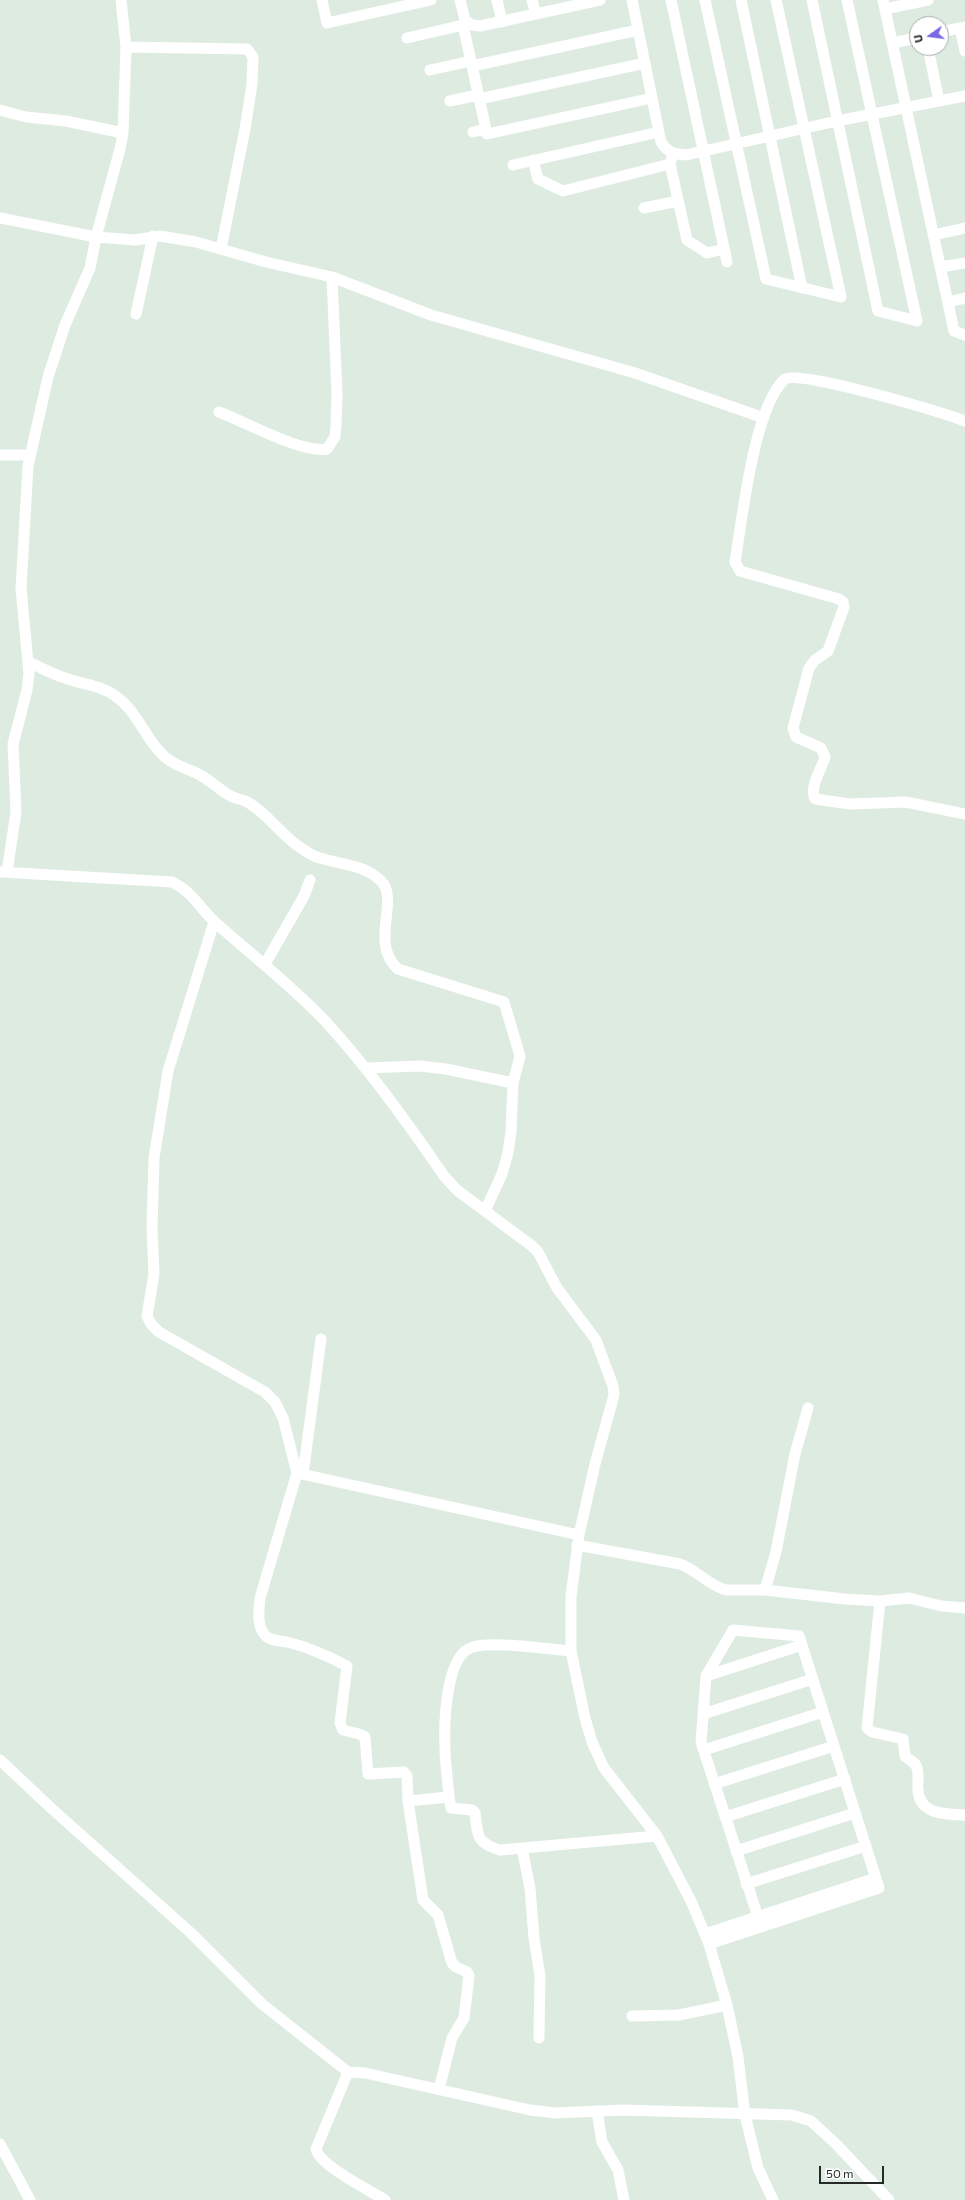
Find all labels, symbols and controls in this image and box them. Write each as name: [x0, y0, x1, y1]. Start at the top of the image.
north arrow: [909, 16, 949, 56]
text: U: [911, 33, 925, 44]
scale bar: [821, 2158, 886, 2184]
text: 50 m: [826, 2166, 854, 2180]

